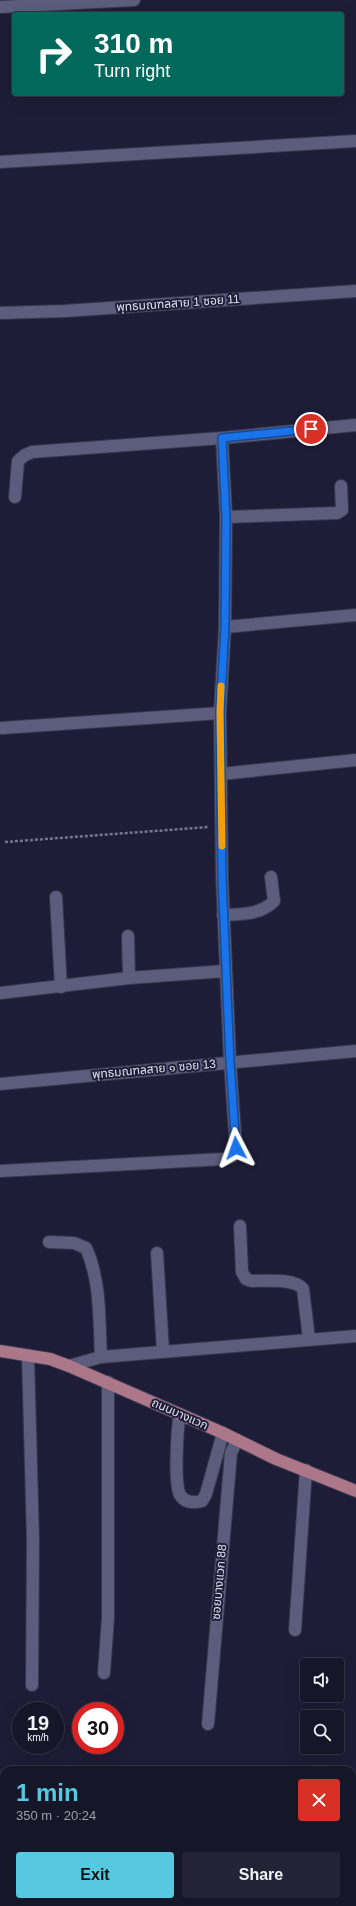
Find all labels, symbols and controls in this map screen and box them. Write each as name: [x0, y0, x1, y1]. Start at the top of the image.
icon: right: [28, 28, 80, 80]
text: 310 m: [94, 28, 173, 59]
text: Turn right: [94, 61, 170, 81]
street label: พุทธมณฑลสาย 1 ซอย 11: [116, 292, 240, 314]
pin: [294, 412, 328, 446]
icon: arrive: [300, 418, 322, 440]
street label: พุทธมณฑลสาย ๑ ซอย 13: [91, 1057, 217, 1081]
position arrow: [215, 1127, 257, 1169]
street label: ถนนบางแวก: [150, 1395, 210, 1433]
street label: ซอยบางแวก 88: [209, 1543, 229, 1620]
map controls: [300, 1658, 344, 1754]
button: sound: [300, 1658, 344, 1702]
speed limit sign: 30: [72, 1702, 124, 1754]
button: search: [300, 1710, 344, 1754]
text: 19: [27, 1712, 49, 1734]
text: km/h: [27, 1732, 49, 1743]
text: 1 min: [16, 1779, 79, 1806]
button: close: [298, 1779, 340, 1821]
text: 350 m · 20:24: [16, 1808, 96, 1823]
button: Exit: [16, 1852, 174, 1898]
button: Share: [182, 1852, 340, 1898]

